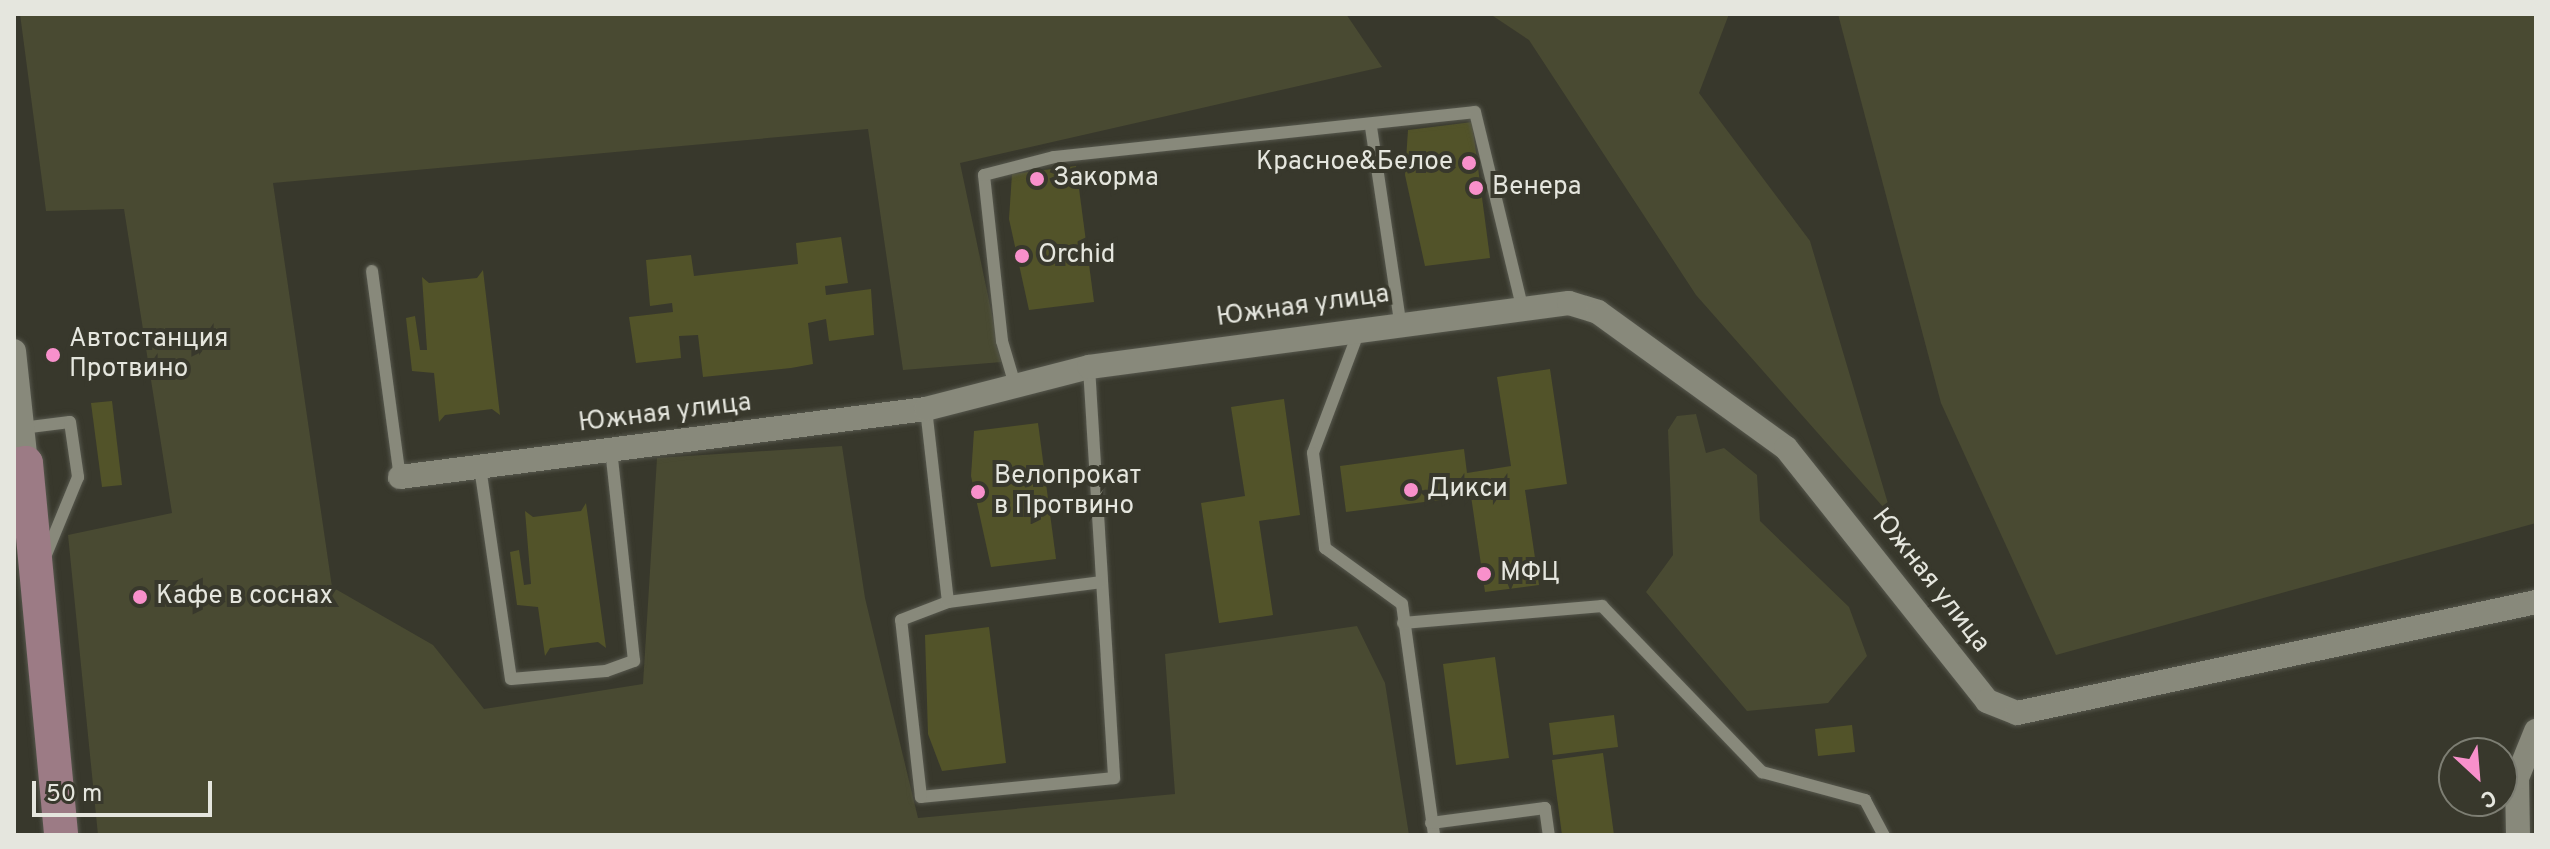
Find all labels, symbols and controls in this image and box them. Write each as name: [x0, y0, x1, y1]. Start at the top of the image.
place label: Красное&Белое: [1256, 147, 1453, 179]
marker: Красное&Белое: [1460, 154, 1478, 172]
place label: Закорма: [1053, 163, 1159, 195]
marker: Закорма: [1028, 170, 1046, 188]
place label: Венера: [1492, 172, 1582, 204]
marker: Венера: [1467, 179, 1485, 197]
place label: Orchid: [1038, 240, 1115, 272]
marker: Orchid: [1013, 247, 1031, 265]
street label: Южная улица: [1215, 279, 1391, 335]
place label: Автостанция Протвино: [69, 324, 228, 386]
marker: Автостанция Протвино: [44, 346, 62, 364]
street label: Южная улица: [577, 388, 753, 440]
place label: Велопрокат в Протвино: [994, 461, 1141, 522]
place label: Дикси: [1427, 474, 1508, 506]
marker: Дикси: [1402, 481, 1420, 499]
marker: Велопрокат в Протвино: [969, 483, 987, 501]
street label: Южная улица: [1864, 503, 1996, 659]
place label: МФЦ: [1500, 558, 1560, 590]
marker: МФЦ: [1475, 565, 1493, 583]
place label: Кафе в соснах: [156, 581, 333, 613]
marker: Кафе в соснах: [131, 588, 149, 606]
north arrow: [2438, 737, 2518, 817]
scale bar: [36, 765, 216, 815]
text: 50 m: [46, 780, 102, 810]
text: С: [2476, 782, 2500, 812]

